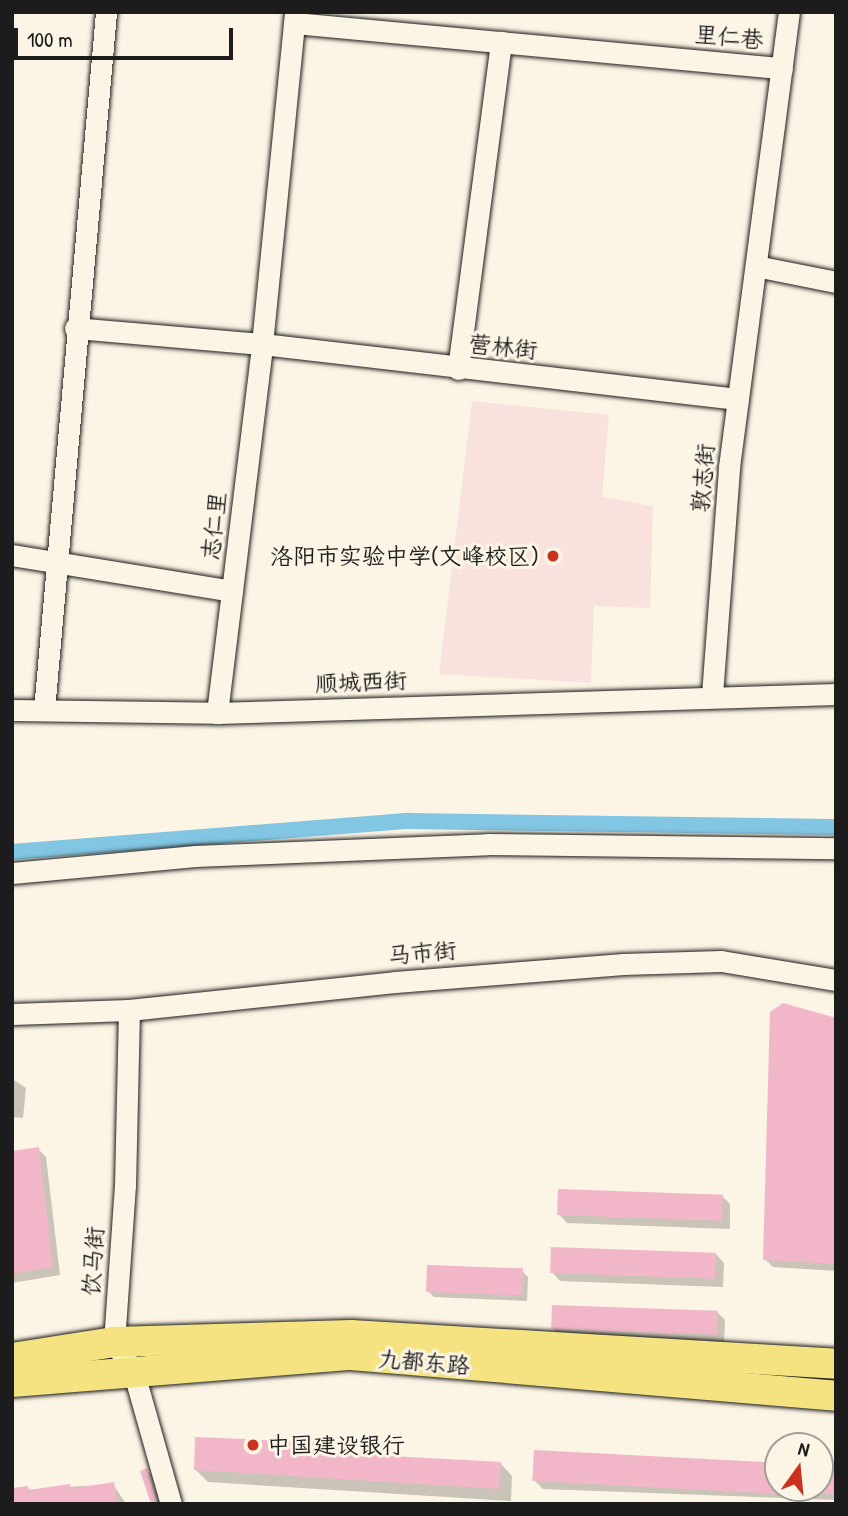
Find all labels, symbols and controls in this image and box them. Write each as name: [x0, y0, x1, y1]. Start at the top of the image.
scale bar: [18, 14, 236, 58]
street label: 里仁巷: [693, 20, 765, 54]
text: 100 m: [27, 25, 73, 54]
street label: 营林街: [467, 330, 539, 364]
street label: 敦志街: [686, 442, 720, 514]
street label: 志仁里: [196, 490, 232, 562]
place label: 洛阳市实验中学(文峰校区): [270, 542, 539, 570]
marker: 洛阳市实验中学(文峰校区): [545, 548, 561, 564]
street label: 顺城西街: [315, 667, 407, 697]
street label: 马市街: [386, 936, 458, 970]
street label: 饮马街: [77, 1226, 109, 1296]
street label: 九都东路: [377, 1344, 471, 1380]
place label: 中国建设银行: [267, 1431, 405, 1459]
north arrow: [764, 1432, 834, 1502]
text: N: [796, 1435, 812, 1463]
marker: 中国建设银行: [245, 1437, 261, 1453]

